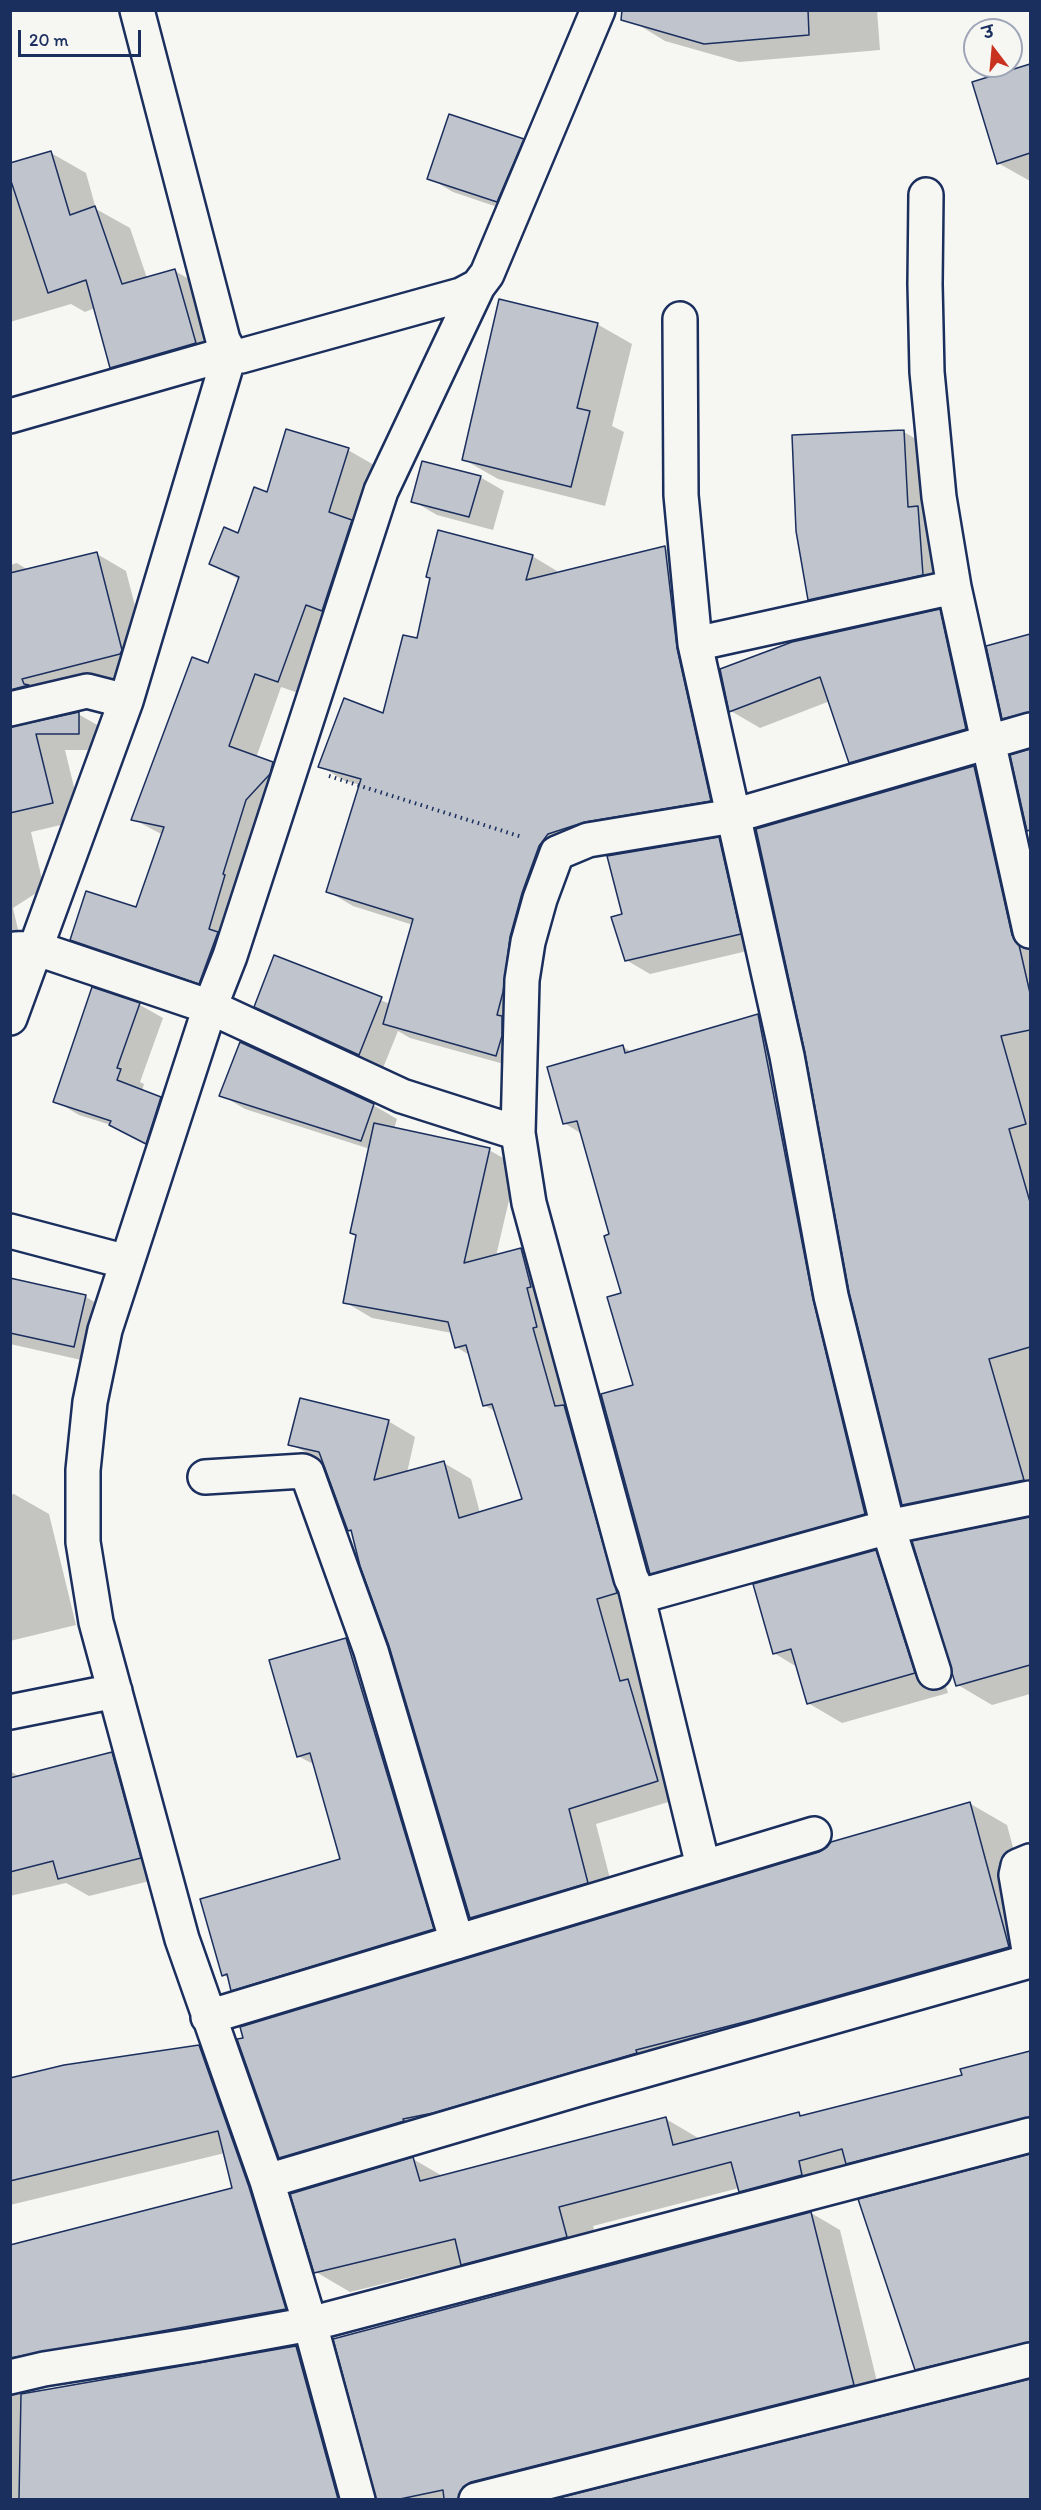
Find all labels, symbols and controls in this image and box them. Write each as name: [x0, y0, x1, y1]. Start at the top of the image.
scale bar: [21, 18, 144, 56]
north arrow: [963, 18, 1023, 78]
text: उ: [981, 22, 996, 43]
text: 20 m: [29, 29, 69, 51]

